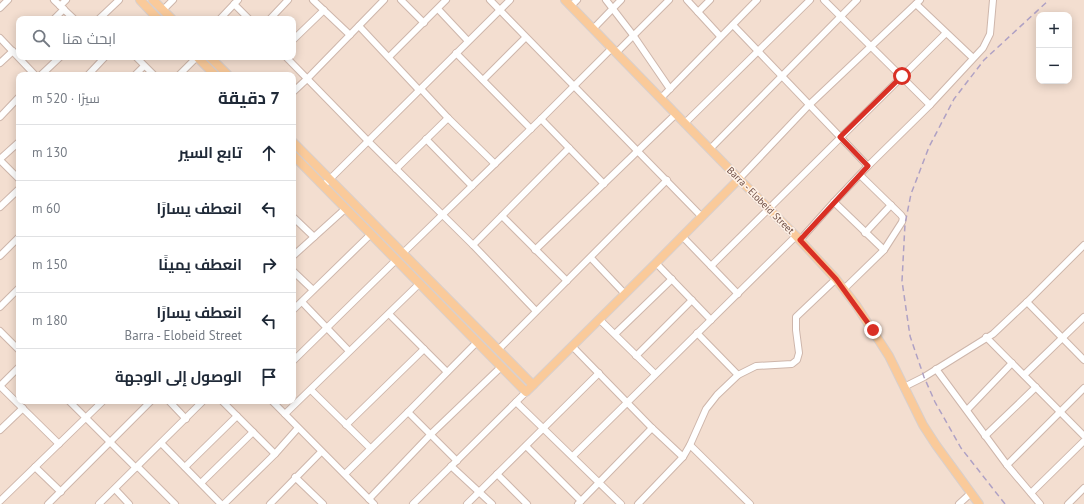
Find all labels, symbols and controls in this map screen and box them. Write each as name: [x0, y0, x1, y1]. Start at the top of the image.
map controls: [1036, 12, 1072, 84]
button: +: [1036, 12, 1072, 48]
search box: [16, 16, 296, 60]
icon: search: [30, 27, 52, 49]
text: ابحث هنا: [62, 29, 116, 48]
button: −: [1036, 48, 1072, 84]
route start: [893, 67, 911, 85]
text: 7 دقيقة: [218, 87, 280, 109]
text: سيرًا · 520 m: [32, 90, 100, 107]
icon: ahead: [258, 142, 280, 164]
text: تابع السير: [179, 143, 242, 162]
text: 130 m: [32, 144, 67, 161]
street label: Barra - Elobeid Street: [724, 164, 798, 237]
icon: left: [258, 198, 280, 220]
text: انعطف يسارًا: [156, 199, 242, 218]
text: 60 m: [32, 200, 60, 217]
icon: right: [258, 254, 280, 276]
text: انعطف يمينًا: [158, 255, 242, 274]
text: 150 m: [32, 256, 67, 273]
text: انعطف يسارًا: [156, 303, 242, 322]
icon: left: [258, 310, 280, 332]
text: 180 m: [32, 312, 67, 329]
route end: [864, 321, 882, 339]
text: Barra - Elobeid Street: [125, 327, 242, 344]
icon: arrive: [258, 366, 280, 388]
text: الوصول إلى الوجهة: [115, 367, 242, 386]

